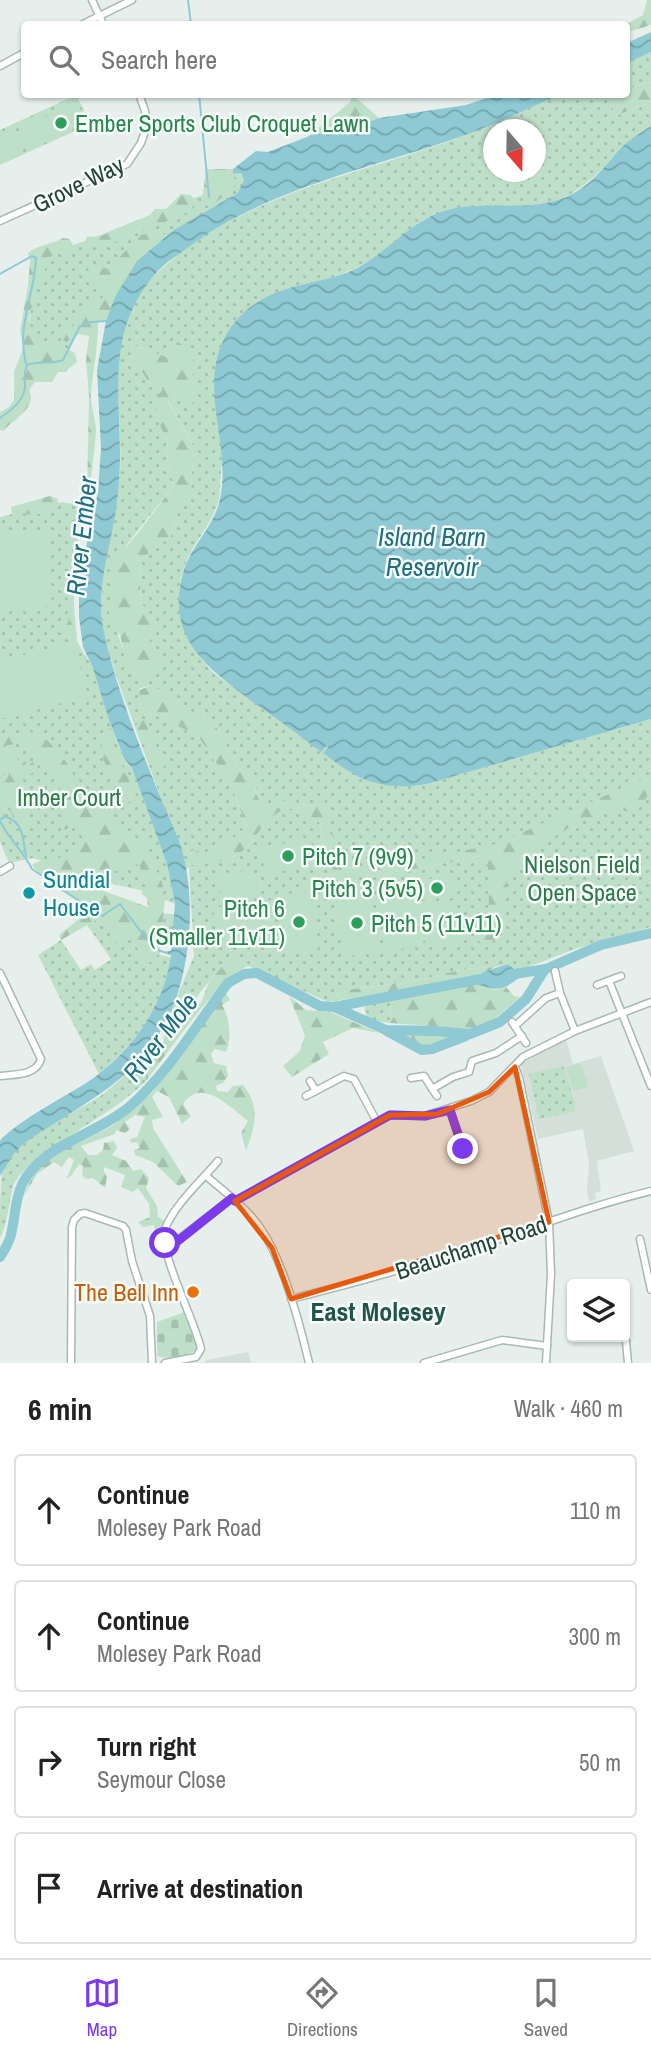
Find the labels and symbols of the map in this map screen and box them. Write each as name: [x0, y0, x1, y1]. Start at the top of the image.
place label: Ember Sports Club Croquet Lawn: [75, 107, 369, 139]
marker: Ember Sports Club Croquet Lawn: [53, 115, 69, 131]
north arrow: [483, 119, 546, 182]
street label: Grove Way: [27, 148, 129, 220]
water label: River Ember: [57, 474, 105, 597]
water label: Island Barn Reservoir: [378, 519, 486, 584]
park label: Imber Court: [17, 781, 121, 813]
place label: Pitch 7 (9v9): [302, 840, 414, 872]
marker: Pitch 7 (9v9): [280, 848, 296, 864]
park label: Nielson Field Open Space: [524, 848, 640, 908]
place label: Sundial House: [43, 863, 110, 923]
place label: Pitch 3 (5v5): [311, 872, 423, 904]
marker: Pitch 3 (5v5): [429, 880, 445, 896]
marker: Sundial House: [21, 885, 37, 901]
place label: Pitch 6 (Smaller 11v11): [149, 892, 285, 952]
place label: Pitch 5 (11v11): [371, 907, 502, 939]
marker: Pitch 6 (Smaller 11v11): [291, 914, 307, 930]
marker: Pitch 5 (11v11): [349, 915, 365, 931]
water label: River Mole: [114, 986, 206, 1088]
route end: [447, 1133, 478, 1164]
street label: Beauchamp Road: [391, 1207, 551, 1287]
route start: [149, 1227, 180, 1258]
place label: The Bell Inn: [74, 1276, 179, 1308]
marker: The Bell Inn: [185, 1284, 201, 1300]
district label: East Molesey: [310, 1294, 446, 1329]

